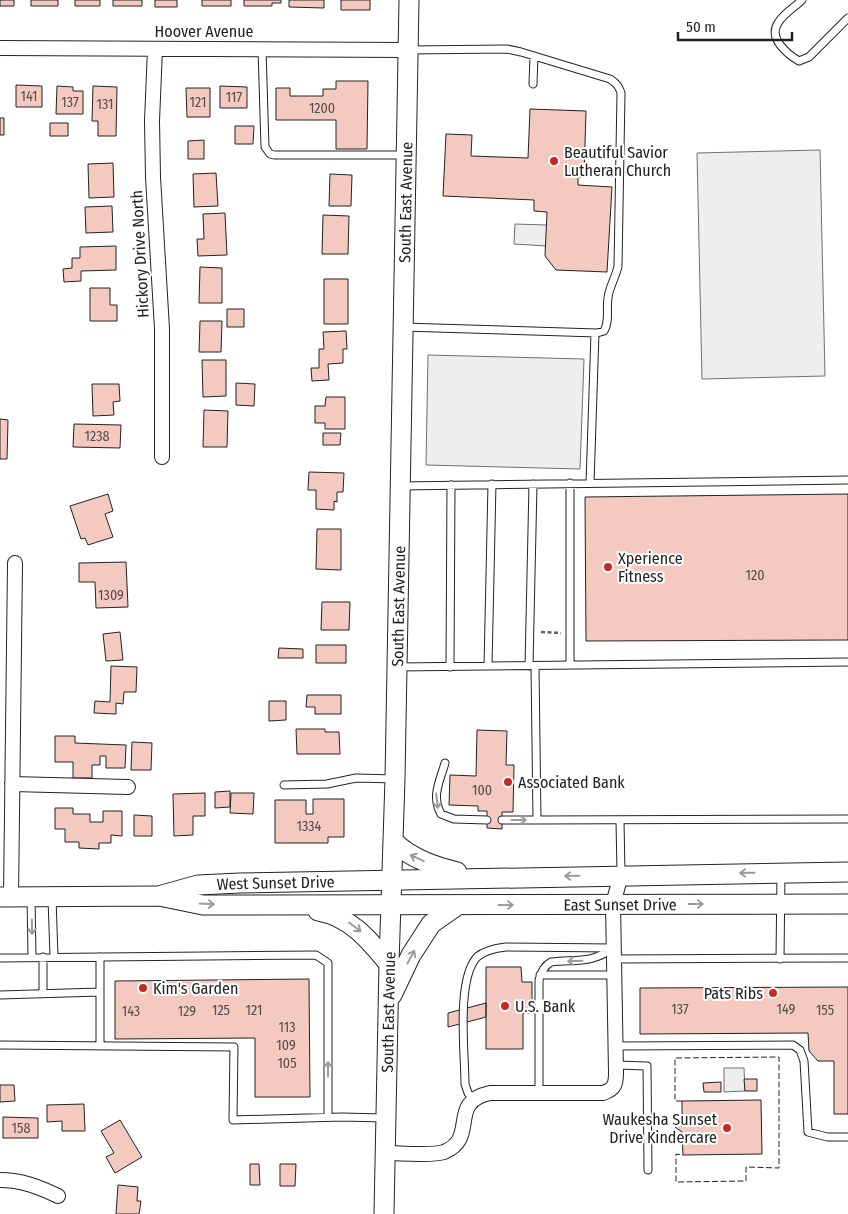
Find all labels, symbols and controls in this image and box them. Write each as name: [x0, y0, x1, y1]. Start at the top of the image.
scale bar: [678, 10, 792, 42]
text: 50 m: [686, 18, 716, 36]
street label: Hoover Avenue: [155, 22, 254, 41]
house number: 141: [21, 88, 37, 105]
house number: 117: [226, 89, 243, 106]
house number: 137: [61, 94, 79, 111]
house number: 121: [190, 94, 206, 111]
house number: 131: [97, 96, 113, 113]
house number: 1200: [309, 100, 335, 117]
street label: South East Avenue: [395, 141, 416, 263]
place label: Beautiful Savior Lutheran Church: [564, 143, 671, 180]
marker: Beautiful Savior Lutheran Church: [548, 155, 560, 167]
street label: Hickory Drive North: [127, 190, 153, 318]
house number: 1238: [85, 428, 109, 445]
street label: South East Avenue: [388, 545, 409, 667]
place label: Xperience Fitness: [618, 549, 683, 586]
marker: Xperience Fitness: [602, 561, 614, 573]
house number: 120: [746, 567, 764, 584]
house number: 1309: [98, 587, 124, 604]
place label: Associated Bank: [518, 773, 625, 792]
marker: Associated Bank: [502, 776, 514, 788]
house number: 100: [472, 782, 492, 799]
one-way arrow: [432, 792, 442, 808]
one-way arrow: [511, 815, 527, 825]
house number: 1334: [297, 818, 322, 835]
one-way arrow: [410, 853, 425, 863]
one-way arrow: [739, 869, 755, 878]
one-way arrow: [564, 871, 580, 881]
street label: West Sunset Drive: [216, 872, 335, 894]
street label: East Sunset Drive: [563, 895, 677, 914]
one-way arrow: [688, 899, 704, 909]
one-way arrow: [198, 900, 214, 909]
one-way arrow: [498, 900, 514, 910]
one-way arrow: [27, 918, 37, 935]
one-way arrow: [348, 921, 361, 932]
one-way arrow: [406, 950, 416, 964]
street label: South East Avenue: [377, 951, 399, 1073]
one-way arrow: [568, 956, 584, 966]
place label: Kim's Garden: [153, 979, 238, 998]
marker: Kim's Garden: [137, 982, 149, 994]
place label: Pats Ribs: [704, 984, 763, 1003]
marker: Pats Ribs: [767, 987, 779, 999]
place label: U.S. Bank: [515, 997, 576, 1016]
marker: U.S. Bank: [499, 1000, 511, 1012]
house number: 137: [671, 1001, 689, 1018]
house number: 149: [777, 1001, 796, 1018]
house number: 125: [212, 1002, 230, 1019]
house number: 121: [246, 1002, 262, 1019]
house number: 155: [816, 1002, 834, 1019]
house number: 143: [122, 1003, 140, 1020]
house number: 129: [178, 1003, 196, 1020]
house number: 113: [278, 1019, 296, 1036]
house number: 109: [276, 1037, 296, 1054]
house number: 105: [277, 1055, 297, 1072]
one-way arrow: [323, 1061, 333, 1077]
place label: Waukesha Sunset Drive Kindercare: [603, 1110, 718, 1147]
house number: 158: [12, 1120, 30, 1137]
marker: Waukesha Sunset Drive Kindercare: [721, 1122, 733, 1134]

